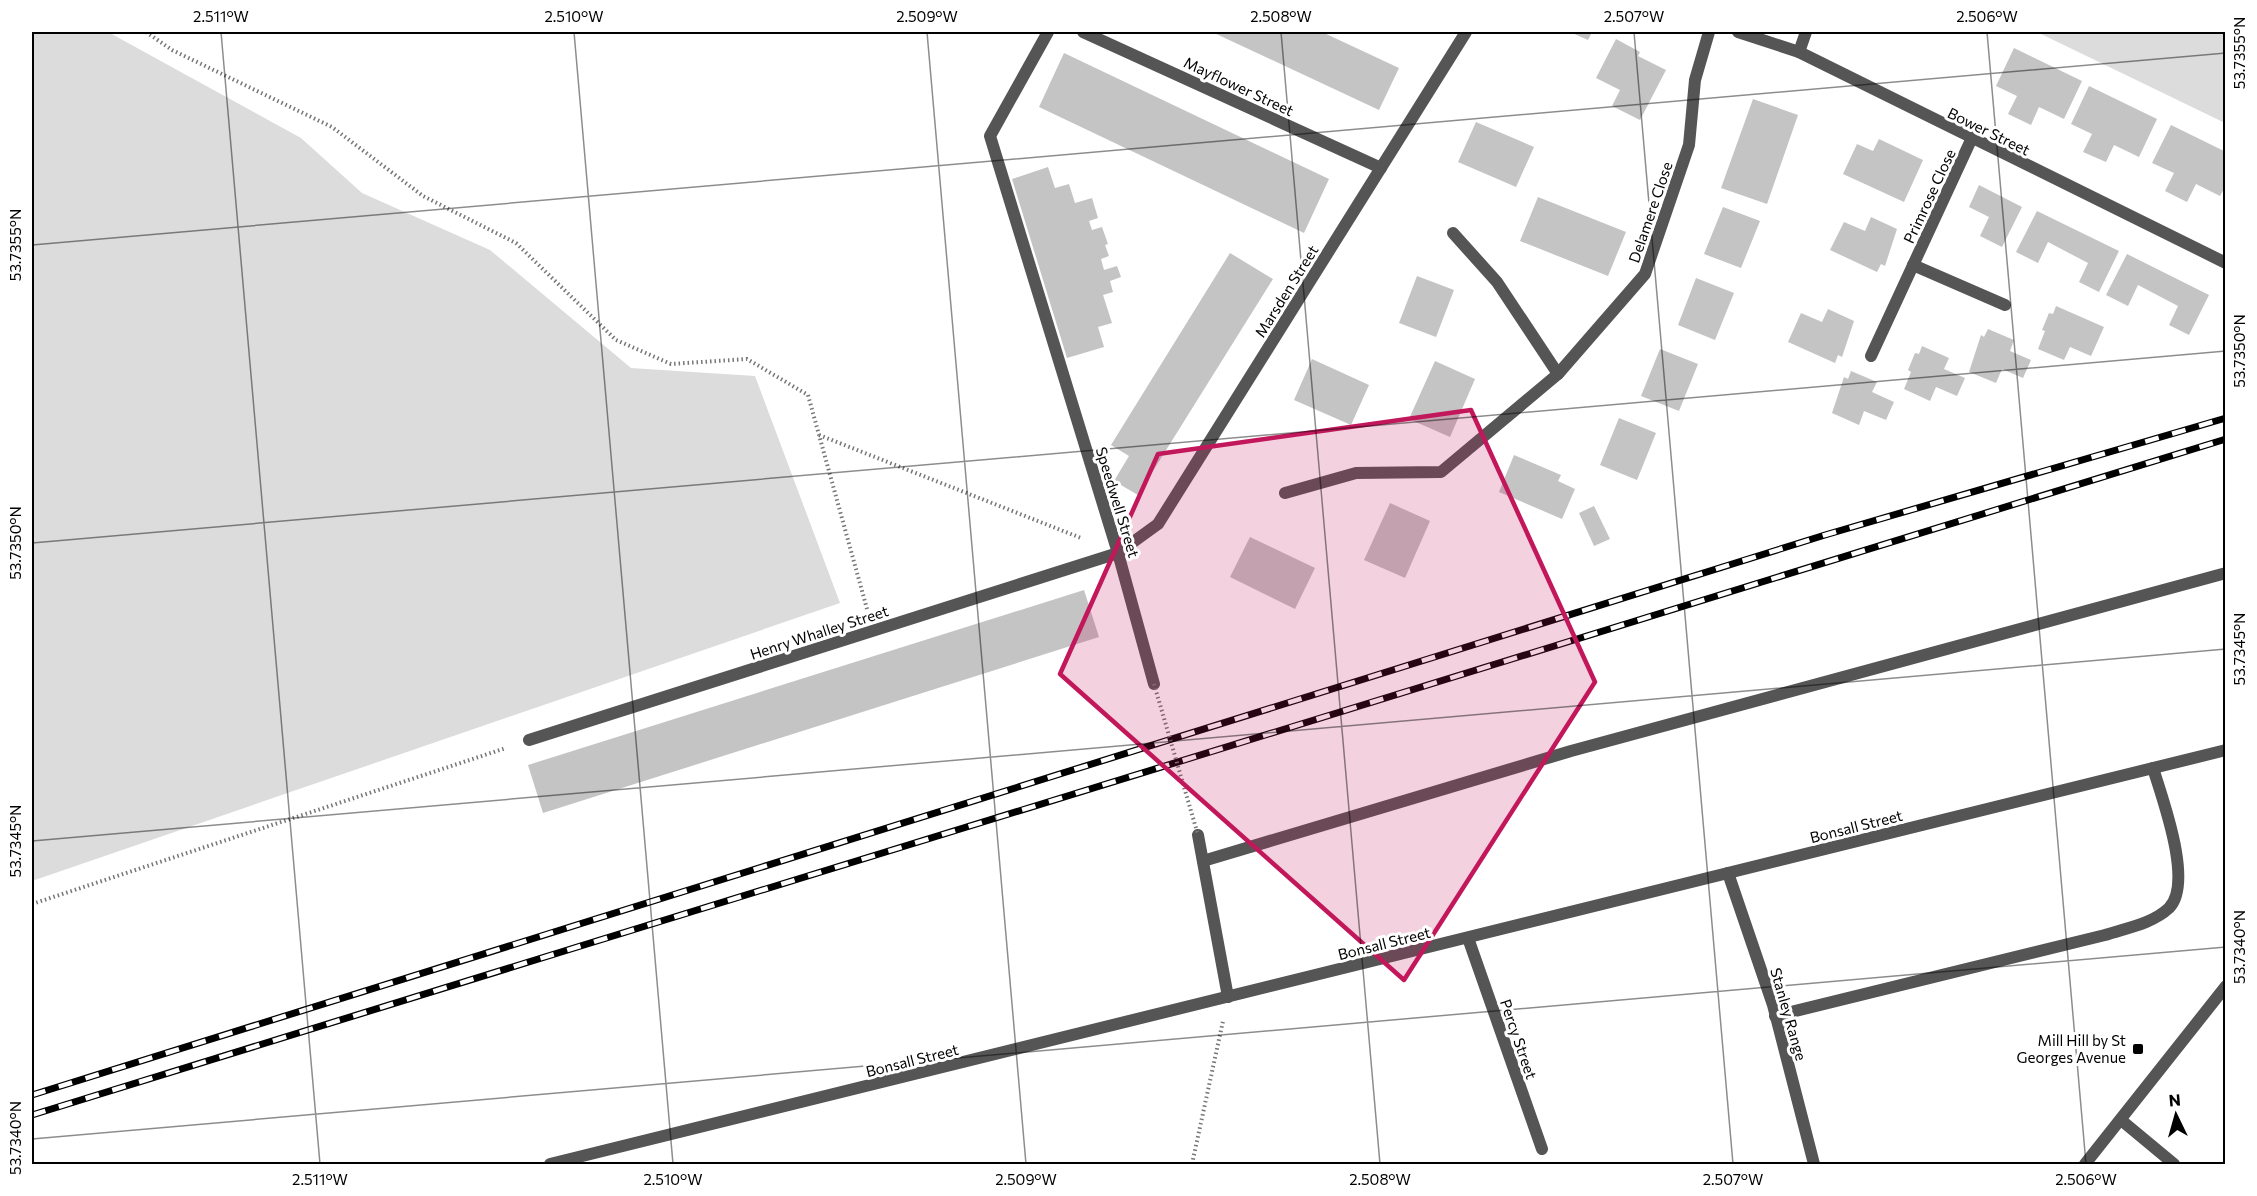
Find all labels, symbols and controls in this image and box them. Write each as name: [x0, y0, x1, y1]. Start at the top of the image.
text: 2.511°W: [193, 7, 249, 25]
text: 2.510°W: [544, 7, 604, 25]
text: 2.509°W: [896, 7, 958, 25]
text: 2.508°W: [1250, 7, 1312, 25]
text: 2.507°W: [1604, 7, 1664, 25]
text: 2.506°W: [1956, 7, 2018, 25]
text: 53.7355°N: [2230, 17, 2248, 89]
street label: Mayflower Street: [1181, 53, 1297, 119]
street label: Bower Street: [1945, 103, 2033, 159]
street label: Primrose Close: [1899, 146, 1959, 246]
street label: Delamere Close: [1624, 159, 1676, 265]
text: 53.7355°N: [6, 209, 24, 281]
street label: Marsden Street: [1251, 242, 1321, 340]
text: 53.7350°N: [2230, 314, 2248, 388]
street label: Speedwell Street: [1093, 445, 1143, 559]
text: 53.7350°N: [6, 506, 24, 580]
street label: Henry Whalley Street: [748, 601, 890, 663]
text: 53.7345°N: [2230, 613, 2248, 685]
text: 53.7345°N: [6, 805, 24, 877]
street label: Bonsall Street: [1808, 806, 1904, 846]
text: 53.7340°N: [2230, 910, 2248, 984]
street label: Bonsall Street: [1336, 923, 1432, 963]
street label: Stanley Range: [1767, 965, 1811, 1063]
street label: Percy Street: [1497, 997, 1541, 1081]
place label: Mill Hill by St Georges Avenue: [2017, 1031, 2126, 1066]
street label: Bonsall Street: [864, 1040, 960, 1080]
marker: Mill Hill by St Georges Avenue: [2131, 1042, 2145, 1056]
north arrow: [2146, 1085, 2206, 1145]
text: N: [2168, 1090, 2181, 1110]
text: 53.7340°N: [6, 1101, 24, 1175]
text: 2.511°W: [292, 1170, 348, 1188]
text: 2.510°W: [643, 1170, 703, 1188]
text: 2.509°W: [995, 1170, 1057, 1188]
text: 2.508°W: [1349, 1170, 1411, 1188]
text: 2.507°W: [1703, 1170, 1763, 1188]
text: 2.506°W: [2055, 1170, 2117, 1188]

